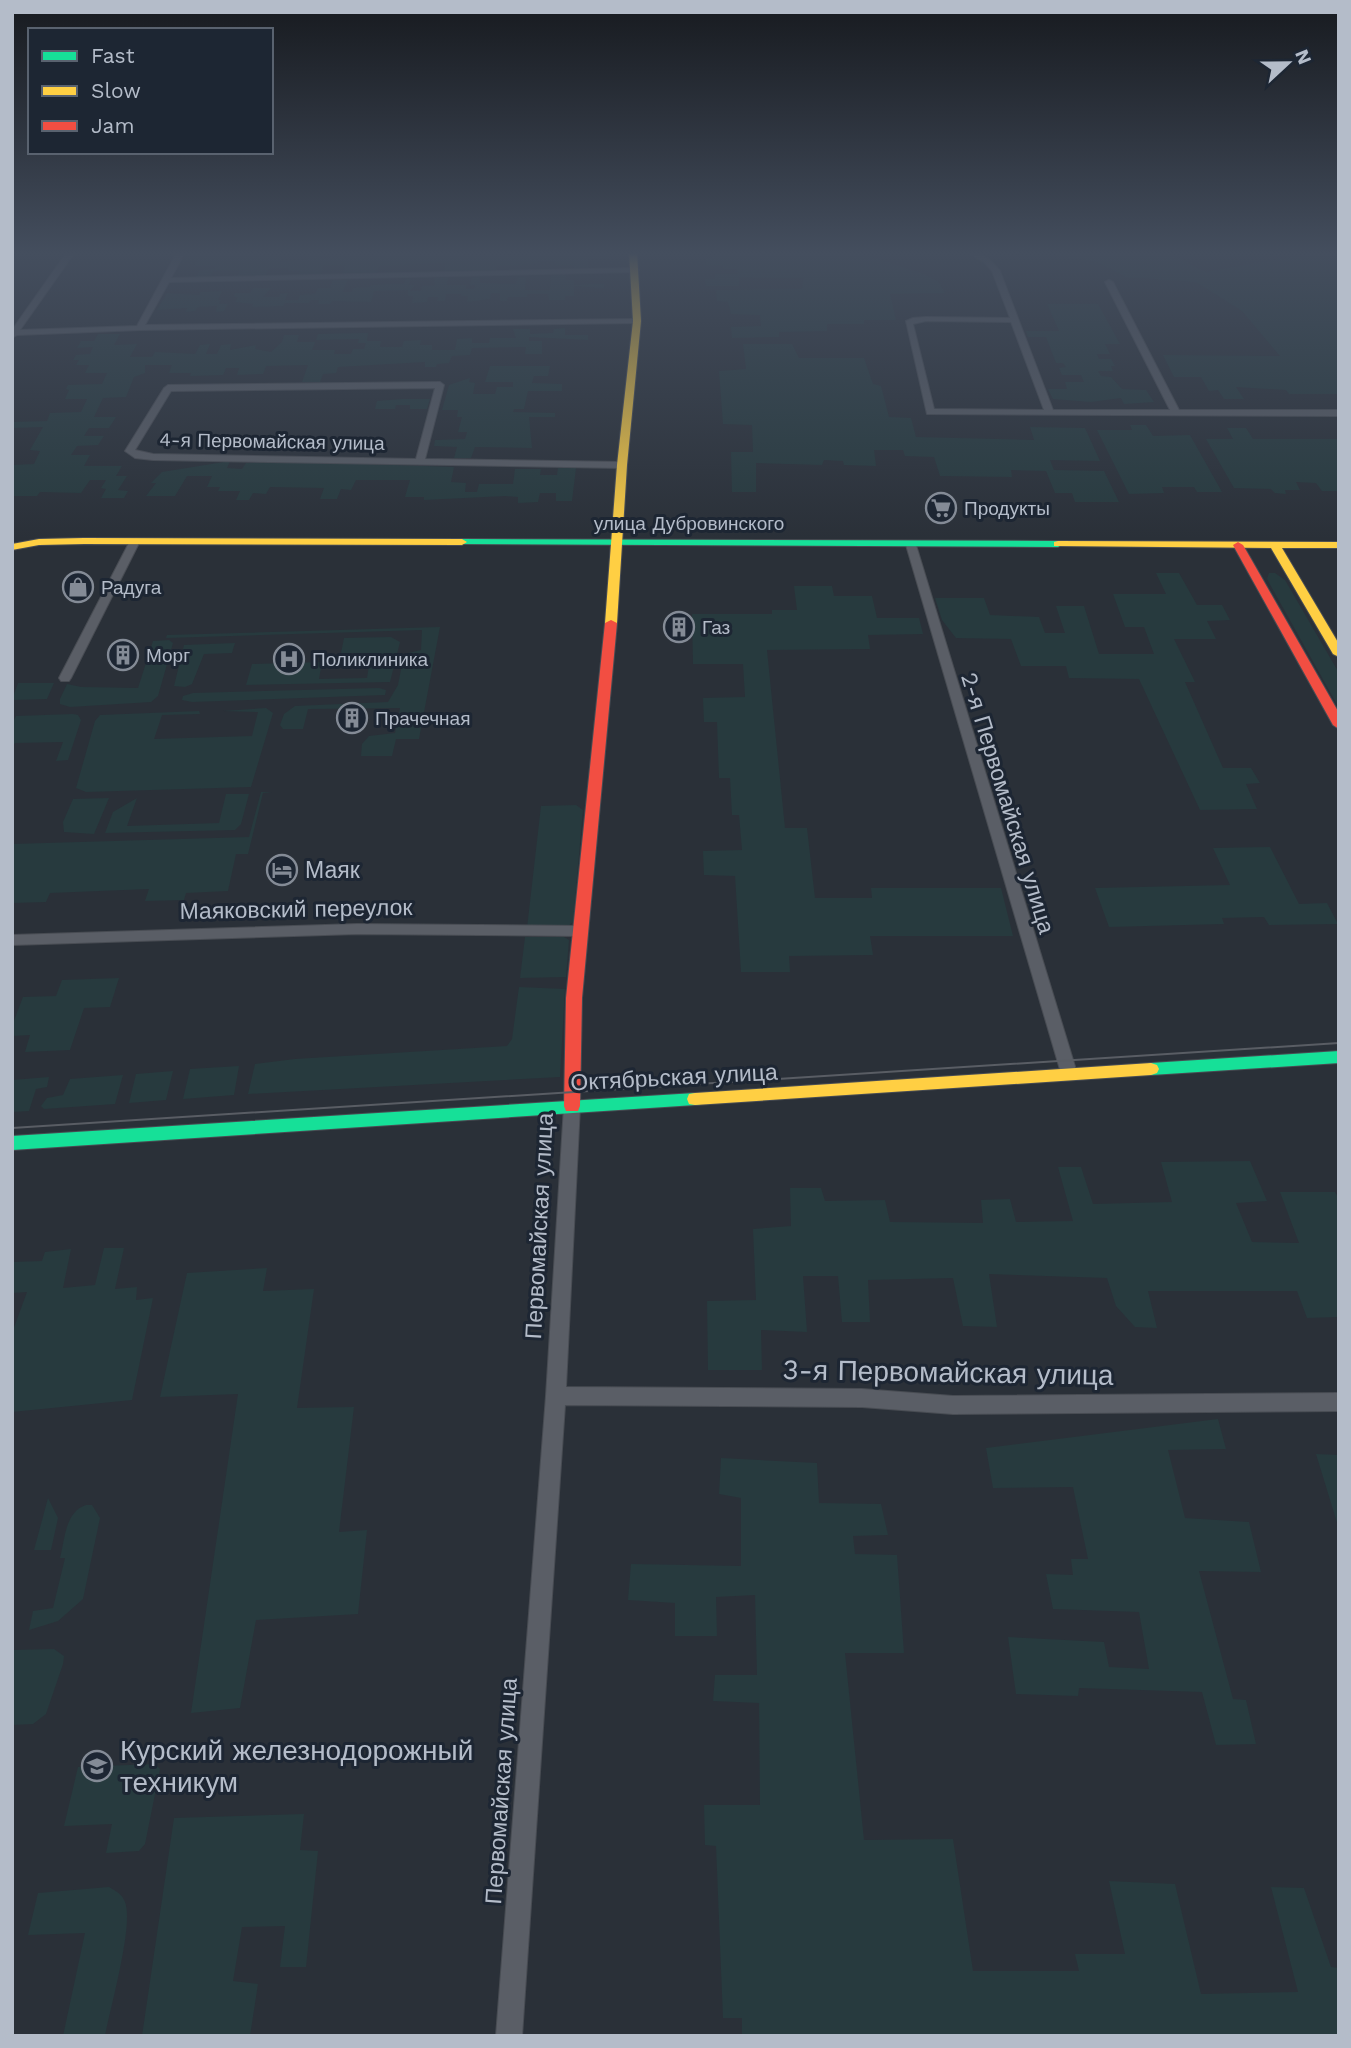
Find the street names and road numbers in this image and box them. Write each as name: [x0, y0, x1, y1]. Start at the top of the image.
street label: 4-я Первомайская улица: [159, 428, 385, 455]
street label: улица Дубровинского: [594, 512, 784, 535]
street label: 2-я Первомайская улица: [955, 669, 1060, 937]
street label: Маяковский переулок: [179, 894, 414, 925]
street label: Октябрьская улица: [570, 1059, 779, 1096]
street label: Первомайская улица: [520, 1112, 559, 1340]
street label: 3-я Первомайская улица: [782, 1353, 1114, 1392]
street label: Первомайская улица: [480, 1677, 523, 1905]

